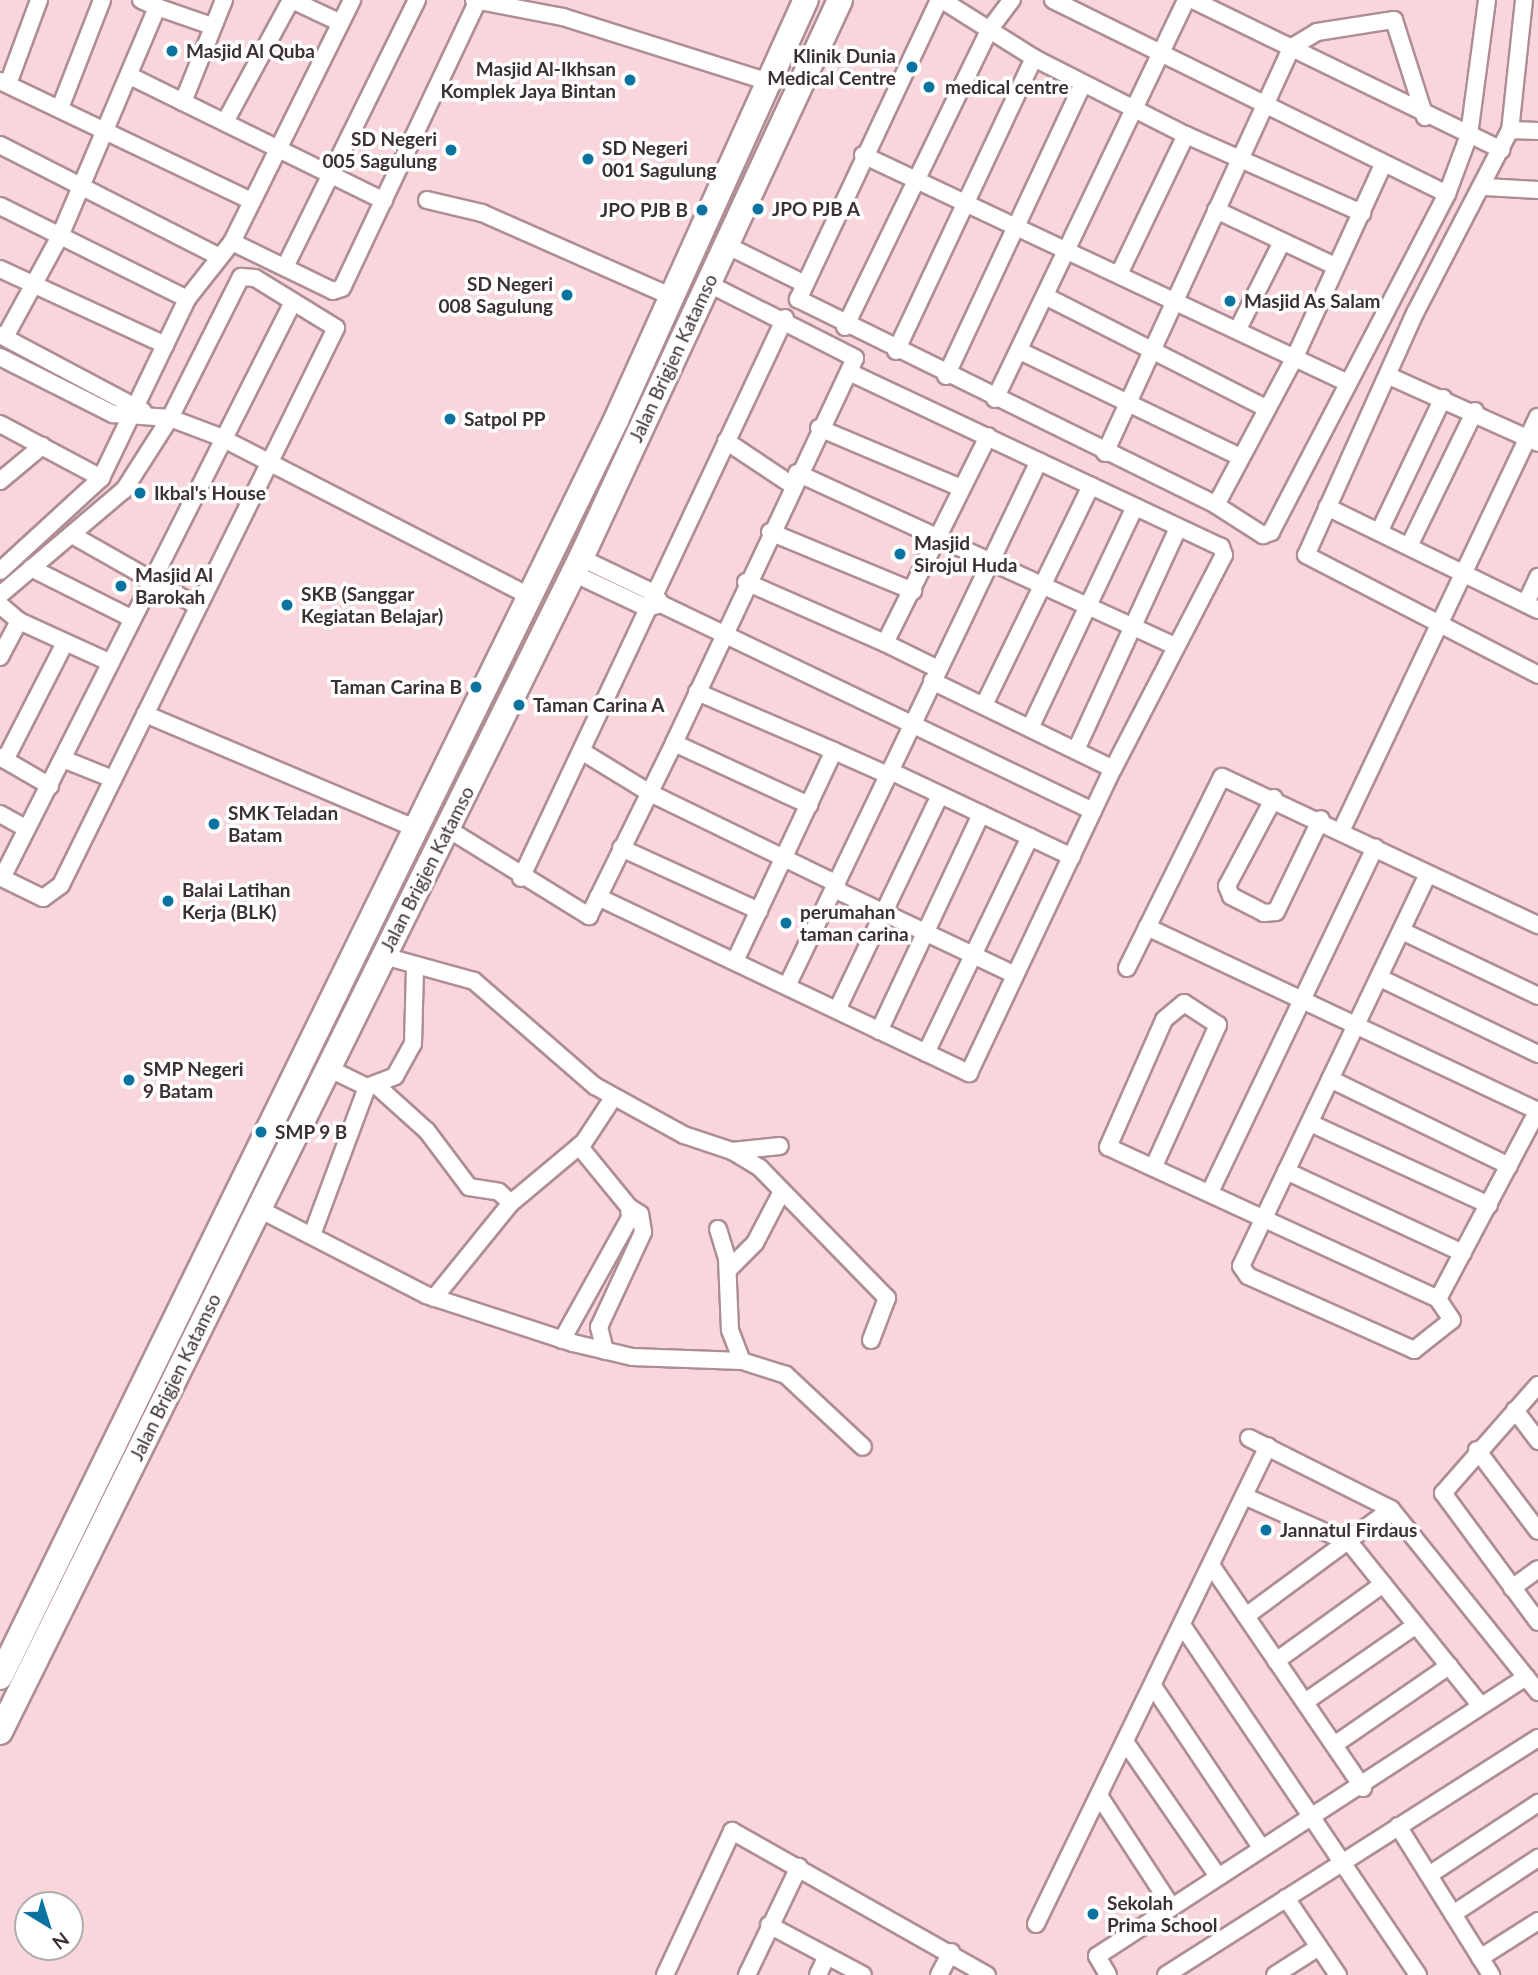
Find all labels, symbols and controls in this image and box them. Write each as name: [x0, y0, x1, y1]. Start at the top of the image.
place label: Masjid Al Quba: [186, 40, 316, 62]
marker: Masjid Al Quba: [164, 43, 180, 59]
place label: Klinik Dunia Medical Centre: [767, 45, 896, 89]
marker: Klinik Dunia Medical Centre: [902, 57, 922, 77]
place label: Masjid Al-Ikhsan Komplek Jaya Bintan: [440, 58, 616, 102]
marker: Masjid Al-Ikhsan Komplek Jaya Bintan: [622, 72, 638, 88]
place label: medical centre: [945, 76, 1069, 98]
marker: medical centre: [919, 77, 939, 97]
place label: SD Negeri 005 Sagulung: [322, 128, 437, 172]
place label: SD Negeri 001 Sagulung: [602, 137, 717, 181]
marker: SD Negeri 005 Sagulung: [443, 142, 459, 158]
marker: SD Negeri 001 Sagulung: [580, 151, 596, 167]
place label: JPO PJB A: [772, 198, 861, 220]
place label: JPO PJB B: [600, 199, 688, 221]
marker: JPO PJB A: [750, 201, 766, 217]
marker: JPO PJB B: [694, 202, 710, 218]
street label: Jalan Brigjen Katamso: [624, 270, 722, 446]
place label: SD Negeri 008 Sagulung: [438, 273, 553, 317]
marker: SD Negeri 008 Sagulung: [559, 287, 575, 303]
place label: Masjid As Salam: [1244, 290, 1381, 312]
marker: Masjid As Salam: [1222, 293, 1238, 309]
place label: Satpol PP: [464, 408, 545, 430]
marker: Satpol PP: [442, 411, 458, 427]
place label: Ikbal's House: [154, 482, 266, 504]
marker: Ikbal's House: [132, 485, 148, 501]
place label: Masjid Sirojul Huda: [914, 532, 1017, 576]
marker: Masjid Sirojul Huda: [892, 546, 908, 562]
place label: Masjid Al Barokah: [135, 564, 214, 608]
marker: Masjid Al Barokah: [113, 578, 129, 594]
place label: SKB (Sanggar Kegiatan Belajar): [301, 583, 443, 627]
marker: SKB (Sanggar Kegiatan Belajar): [279, 597, 295, 613]
place label: Taman Carina B: [331, 676, 462, 698]
marker: Taman Carina B: [468, 679, 484, 695]
place label: Taman Carina A: [533, 694, 665, 716]
marker: Taman Carina A: [511, 697, 527, 713]
street label: Jalan Brigjen Katamso: [375, 782, 479, 956]
place label: SMK Teladan Batam: [228, 802, 339, 846]
marker: SMK Teladan Batam: [206, 816, 222, 832]
place label: Balai Latihan Kerja (BLK): [182, 879, 290, 923]
marker: Balai Latihan Kerja (BLK): [160, 893, 176, 909]
place label: perumahan taman carina: [800, 901, 909, 945]
marker: perumahan taman carina: [778, 915, 794, 931]
place label: SMP Negeri 9 Batam: [143, 1058, 244, 1102]
marker: SMP Negeri 9 Batam: [121, 1072, 137, 1088]
place label: SMP 9 B: [275, 1121, 348, 1143]
marker: SMP 9 B: [253, 1124, 269, 1140]
street label: Jalan Brigjen Katamso: [125, 1290, 225, 1464]
place label: Jannatul Firdaus: [1280, 1519, 1417, 1541]
marker: Jannatul Firdaus: [1258, 1522, 1274, 1538]
north arrow: [14, 1891, 84, 1961]
place label: Sekolah Prima School: [1107, 1892, 1218, 1936]
marker: Sekolah Prima School: [1085, 1906, 1101, 1922]
text: N: [48, 1928, 74, 1955]

